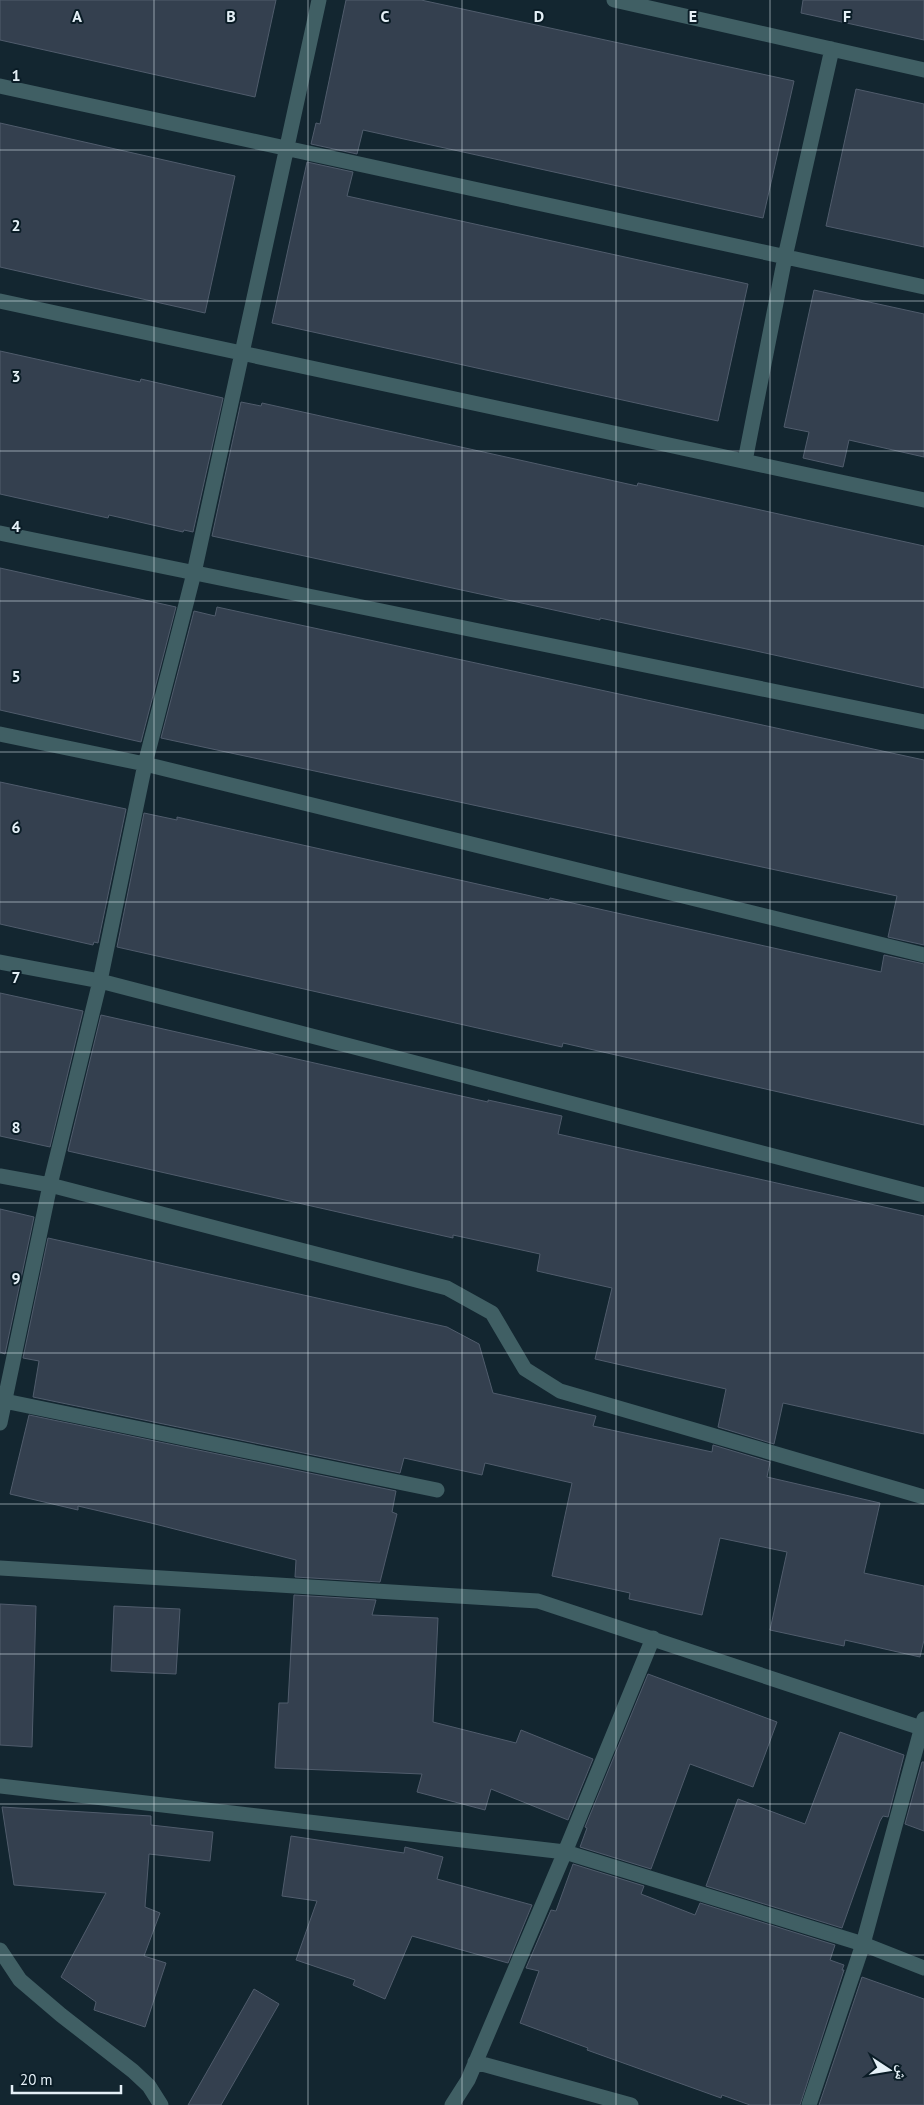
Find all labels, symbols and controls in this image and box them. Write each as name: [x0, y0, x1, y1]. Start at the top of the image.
text: A: [72, 6, 82, 26]
text: B: [226, 6, 236, 26]
text: C: [381, 6, 390, 26]
text: D: [534, 6, 544, 26]
text: E: [689, 6, 697, 26]
text: F: [843, 6, 851, 26]
text: 1: [11, 65, 21, 85]
text: 2: [11, 215, 21, 235]
text: 3: [11, 366, 21, 386]
text: 4: [11, 516, 21, 536]
text: 5: [11, 666, 21, 686]
text: 6: [11, 817, 21, 837]
text: 7: [11, 967, 21, 987]
text: 8: [11, 1117, 21, 1137]
text: 9: [11, 1268, 21, 1288]
north arrow: [864, 2045, 914, 2095]
scale bar: [12, 2062, 121, 2094]
text: ش: [891, 2064, 912, 2082]
text: 20 m: [20, 2070, 53, 2089]

